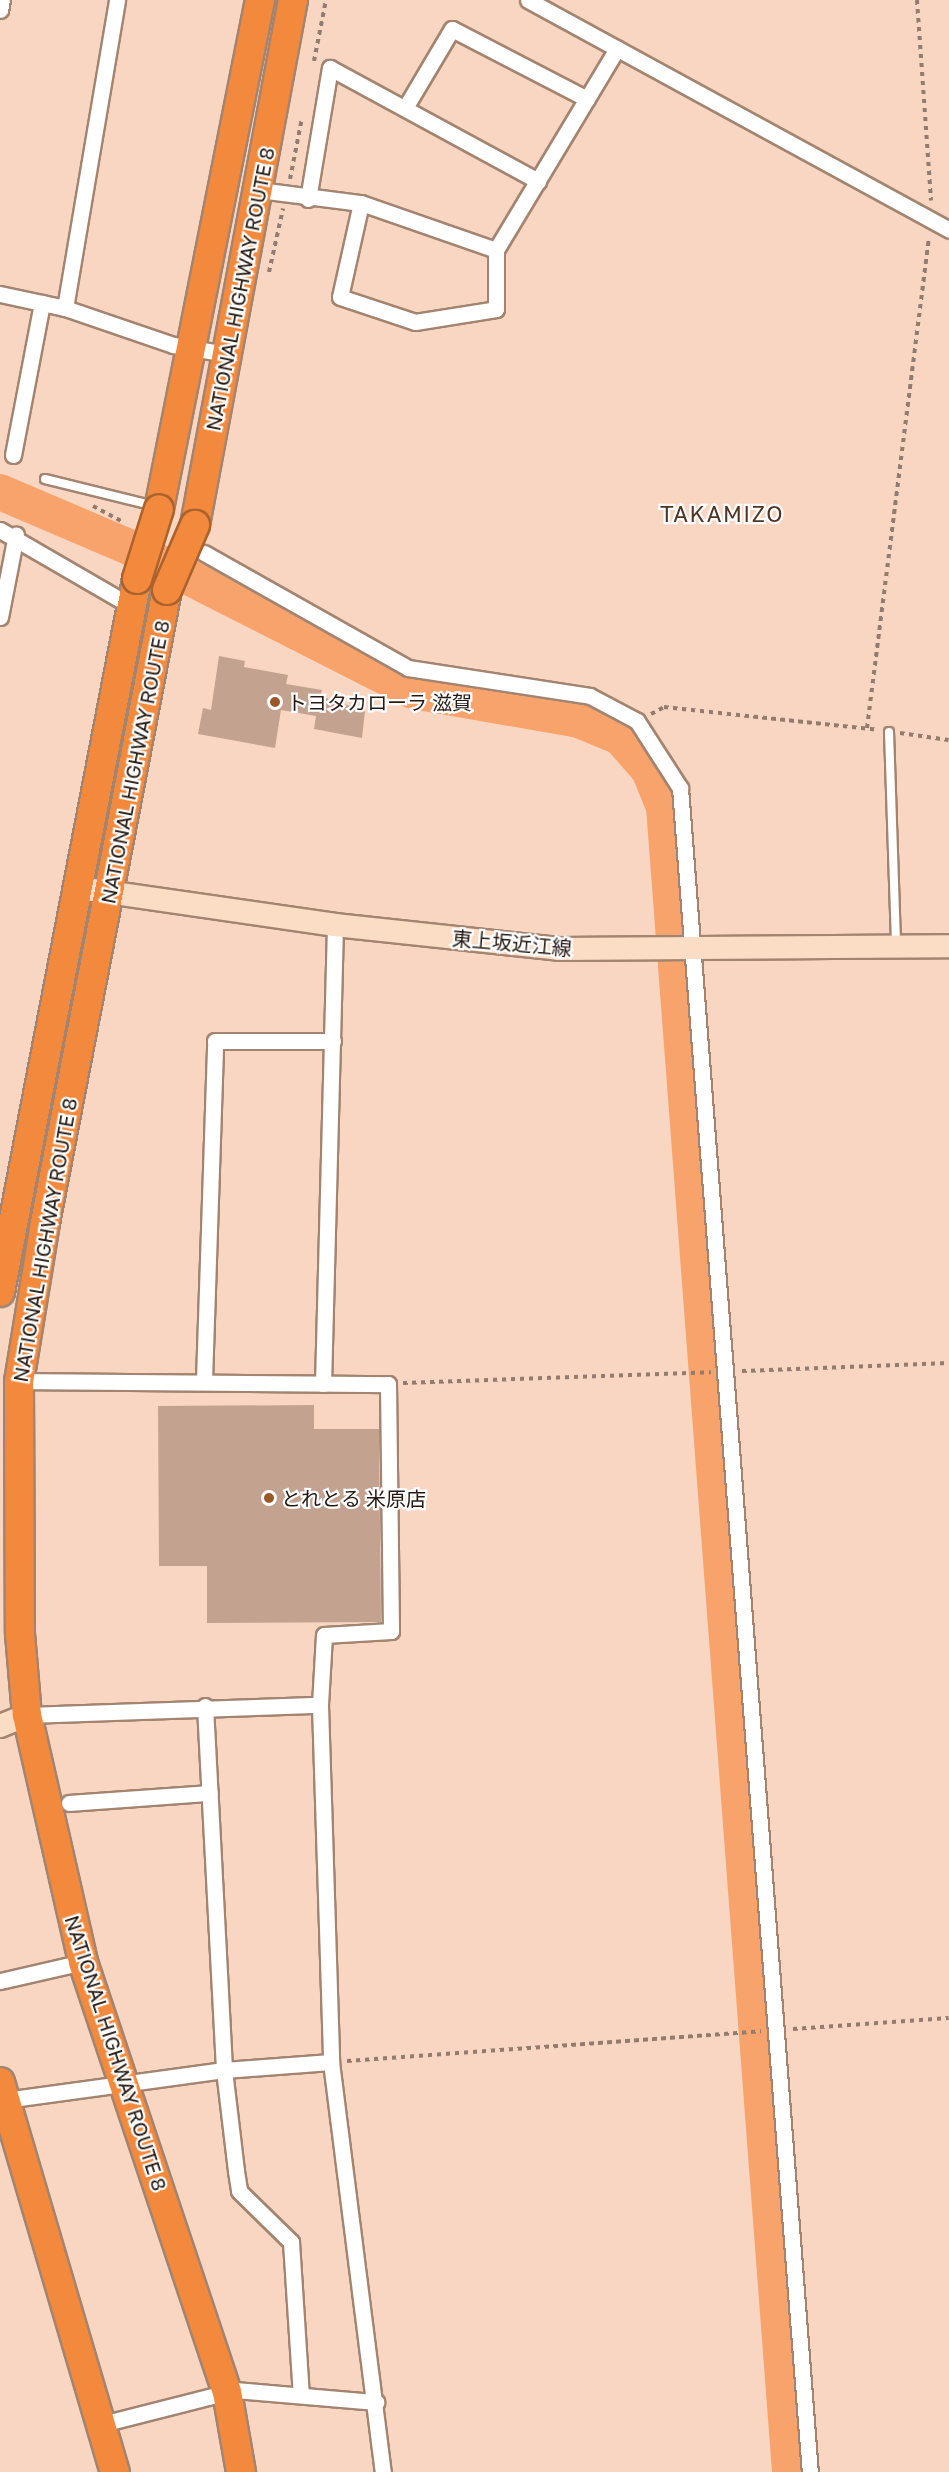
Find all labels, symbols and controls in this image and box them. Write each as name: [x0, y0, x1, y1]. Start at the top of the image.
street label: NATIONAL HIGHWAY ROUTE 8: [201, 145, 279, 433]
district label: TAKAMIZO: [660, 501, 784, 527]
street label: NATIONAL HIGHWAY ROUTE 8: [96, 618, 174, 906]
place label: トヨタカローラ 滋賀: [287, 690, 472, 714]
marker: トヨタカローラ 滋賀: [268, 695, 282, 709]
street label: 東上坂近江線: [451, 926, 573, 960]
street label: NATIONAL HIGHWAY ROUTE 8: [8, 1096, 82, 1384]
place label: とれとる 米原店: [281, 1486, 426, 1510]
marker: とれとる 米原店: [262, 1491, 276, 1505]
street label: NATIONAL HIGHWAY ROUTE 8: [60, 1912, 172, 2194]

